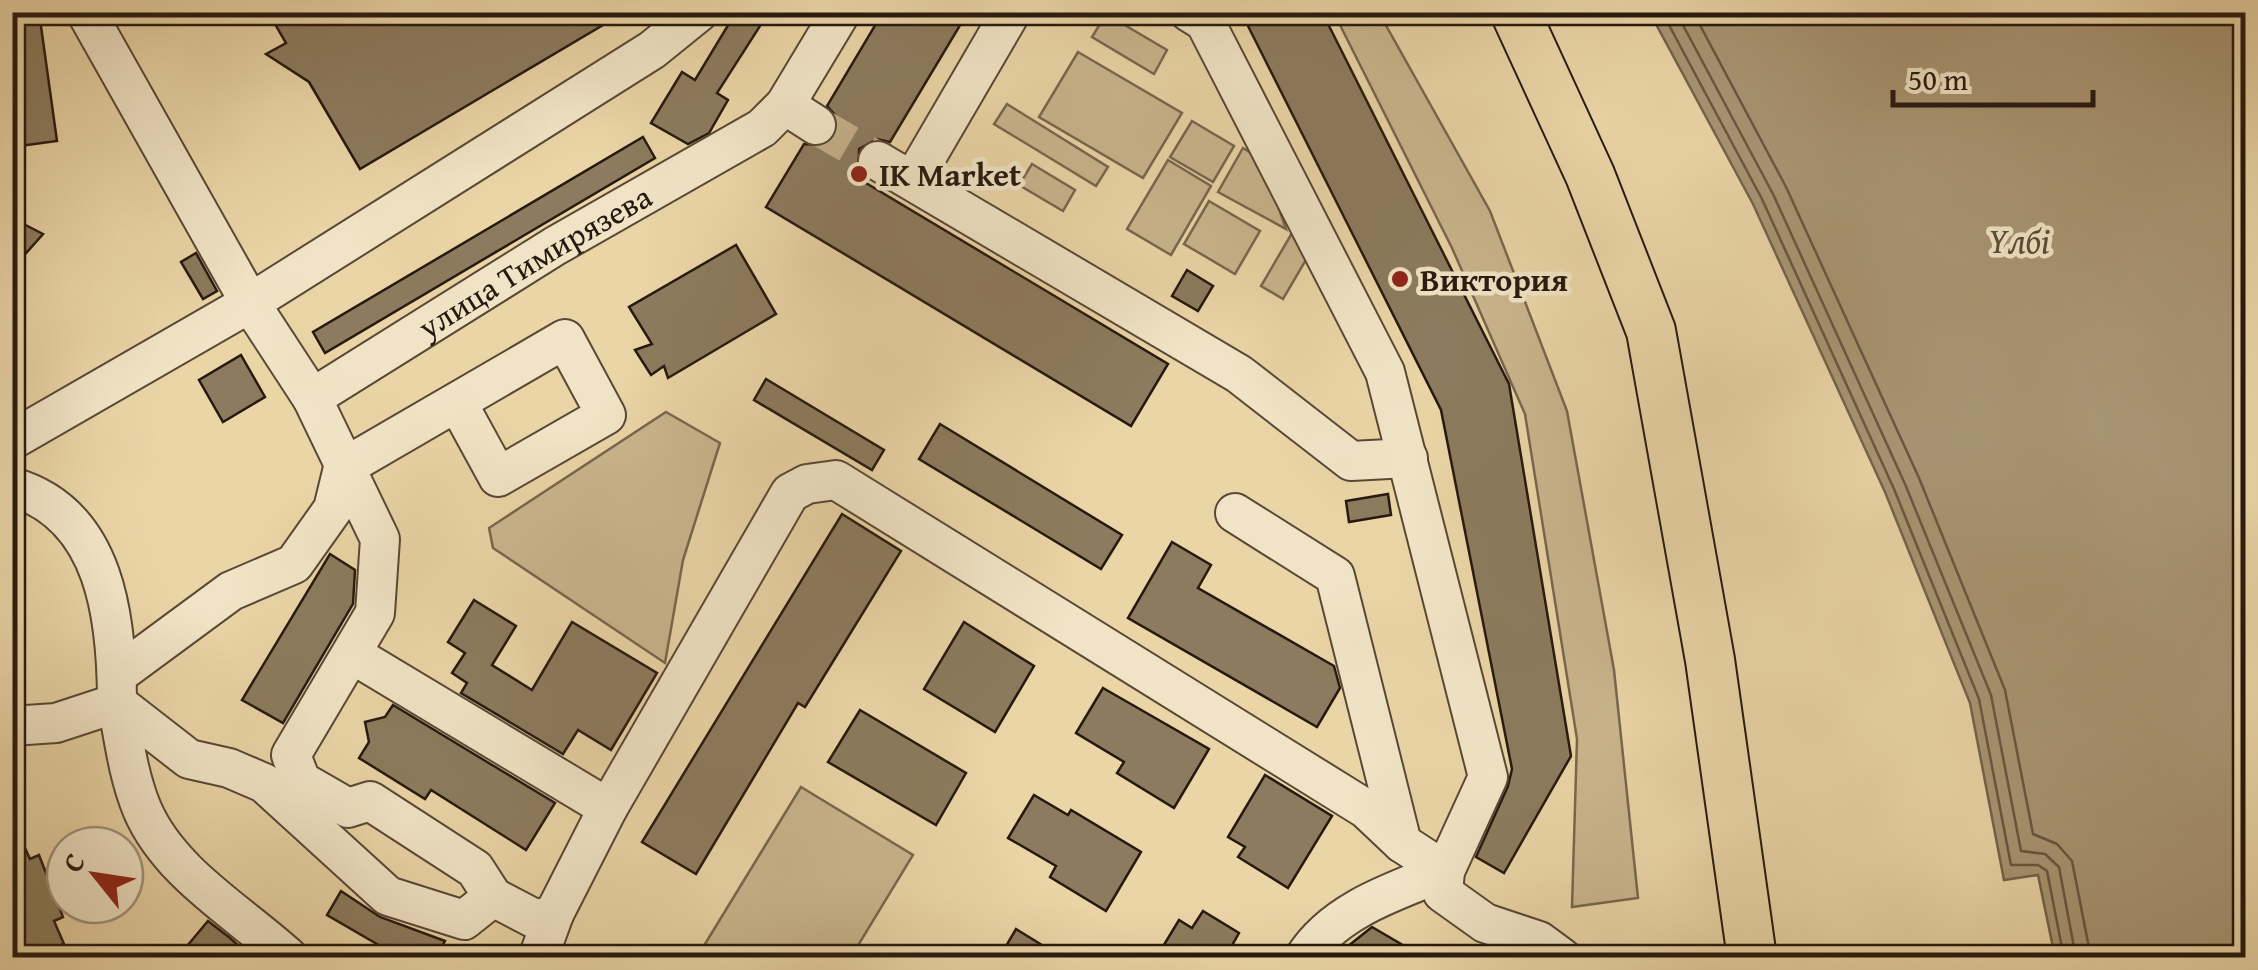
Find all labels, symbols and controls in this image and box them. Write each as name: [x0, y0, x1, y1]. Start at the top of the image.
scale bar: [1893, 45, 2093, 107]
text: 50 m: [1908, 57, 1968, 101]
place label: IK Market: [879, 151, 1021, 198]
marker: IK Market: [848, 163, 870, 185]
street label: улица Тимирязева: [408, 172, 660, 350]
water label: Үлбі: [1988, 215, 2050, 266]
place label: Виктория: [1420, 256, 1568, 303]
marker: Виктория: [1389, 268, 1411, 290]
north arrow: [45, 825, 145, 925]
text: С: [51, 845, 95, 879]

